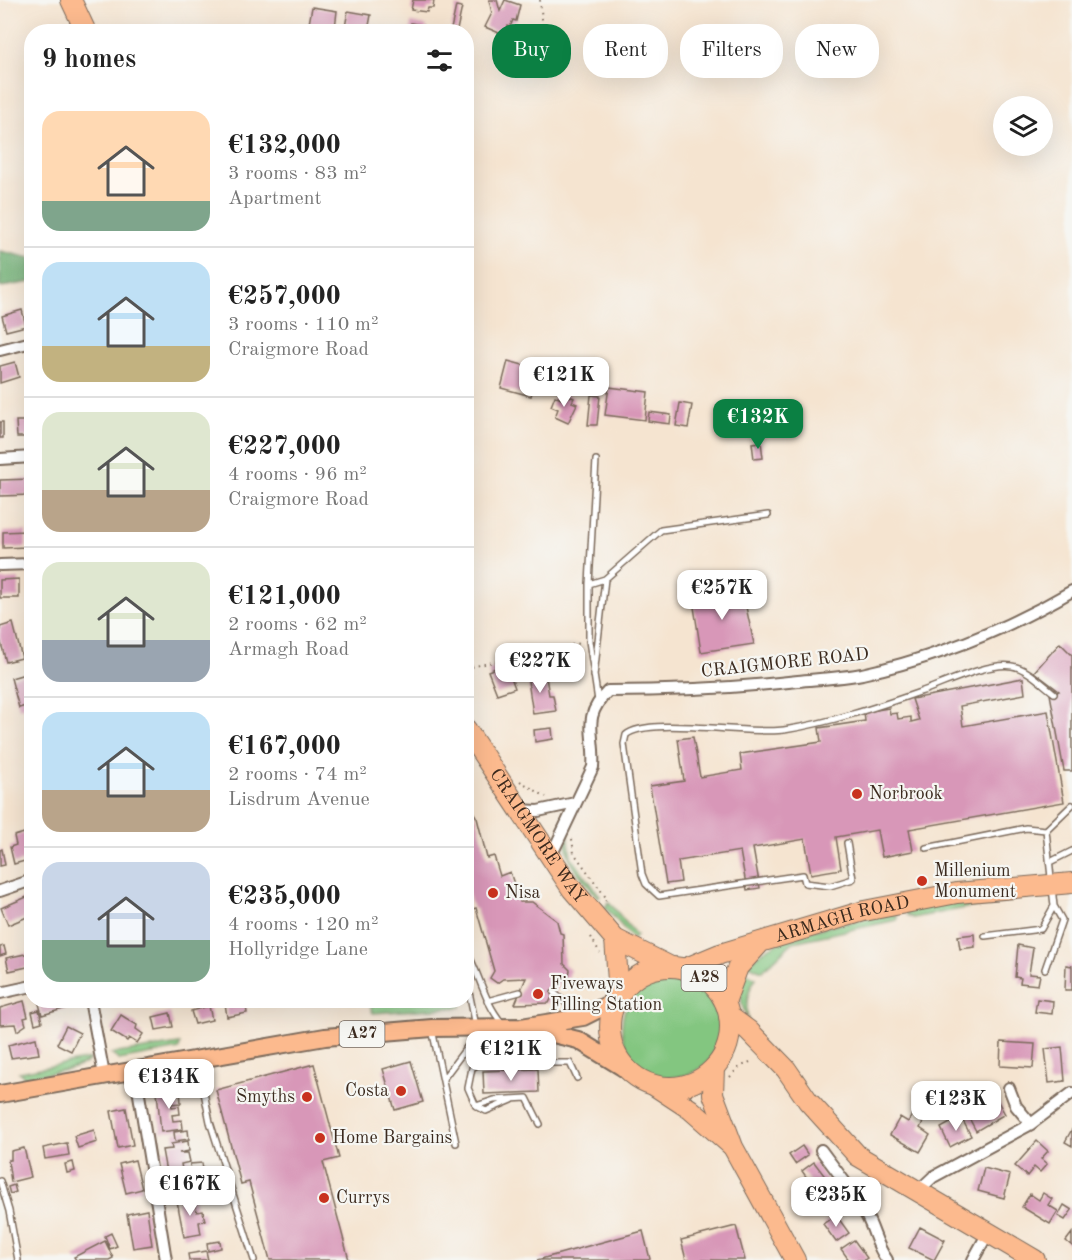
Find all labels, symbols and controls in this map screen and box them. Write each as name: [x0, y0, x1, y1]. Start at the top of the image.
chip: Buy: [492, 24, 571, 78]
chip: Rent: [583, 24, 668, 78]
chip: Filters: [680, 24, 783, 78]
chip: New: [795, 24, 879, 78]
icon: filters: [423, 44, 456, 77]
text: 9 homes: [42, 47, 136, 73]
map controls: [993, 96, 1053, 156]
button: layers: [993, 96, 1053, 156]
text: €132,000: [228, 133, 341, 159]
icon: home: [90, 135, 162, 207]
text: 3 rooms · 83 m²: [228, 164, 367, 184]
text: Apartment: [228, 189, 322, 209]
text: €257,000: [228, 284, 341, 310]
icon: home: [90, 286, 162, 358]
text: 3 rooms · 110 m²: [228, 315, 378, 335]
text: Craigmore Road: [228, 340, 369, 360]
pin: €121K: [522, 357, 606, 408]
text: €121K: [533, 366, 595, 386]
pin: €132K: [716, 399, 800, 450]
text: €132K: [727, 408, 789, 428]
text: €227,000: [228, 434, 341, 460]
icon: home: [90, 436, 162, 508]
text: 4 rooms · 96 m²: [228, 465, 367, 485]
text: Craigmore Road: [228, 490, 369, 510]
pin: €257K: [680, 570, 764, 621]
text: €257K: [691, 579, 753, 599]
text: €121,000: [228, 584, 341, 610]
icon: home: [90, 586, 162, 658]
text: 2 rooms · 62 m²: [228, 615, 367, 635]
text: Armagh Road: [228, 640, 349, 660]
pin: €227K: [498, 643, 582, 694]
street label: CRAIGMORE ROAD: [700, 645, 870, 681]
text: €227K: [509, 652, 571, 672]
text: €167,000: [228, 734, 341, 760]
icon: home: [90, 736, 162, 808]
text: 2 rooms · 74 m²: [228, 765, 367, 785]
street label: CRAIGMORE WAY: [486, 766, 589, 907]
place label: Norbrook: [869, 785, 943, 803]
marker: Norbrook: [850, 787, 864, 801]
text: Lisdrum Avenue: [228, 790, 370, 810]
place label: Millenium Monument: [934, 862, 1016, 901]
marker: Millenium Monument: [915, 874, 929, 888]
text: €235,000: [228, 884, 341, 910]
place label: Nisa: [505, 884, 541, 902]
icon: home: [90, 886, 162, 958]
marker: Nisa: [486, 886, 500, 900]
street label: ARMAGH ROAD: [772, 893, 911, 946]
text: 4 rooms · 120 m²: [228, 915, 378, 935]
text: Hollyridge Lane: [228, 940, 368, 960]
road number: A28: [682, 965, 726, 991]
place label: Fiveways Filling Station: [550, 975, 663, 1014]
marker: Fiveways Filling Station: [531, 987, 545, 1001]
road number: A27: [340, 1021, 385, 1047]
pin: €121K: [469, 1031, 553, 1082]
text: €121K: [480, 1040, 542, 1060]
pin: €134K: [127, 1059, 211, 1110]
text: €134K: [138, 1068, 200, 1088]
pin: €123K: [914, 1081, 998, 1132]
place label: Costa: [345, 1082, 389, 1100]
marker: Costa: [394, 1084, 408, 1098]
place label: Smyths: [236, 1088, 295, 1106]
marker: Smyths: [300, 1090, 314, 1104]
text: €123K: [925, 1090, 987, 1110]
place label: Home Bargains: [332, 1129, 453, 1147]
marker: Home Bargains: [313, 1131, 327, 1145]
pin: €167K: [148, 1166, 232, 1217]
text: €167K: [159, 1175, 221, 1195]
pin: €235K: [794, 1177, 878, 1228]
text: €235K: [805, 1186, 867, 1206]
place label: Currys: [336, 1189, 390, 1207]
marker: Currys: [317, 1191, 331, 1205]

